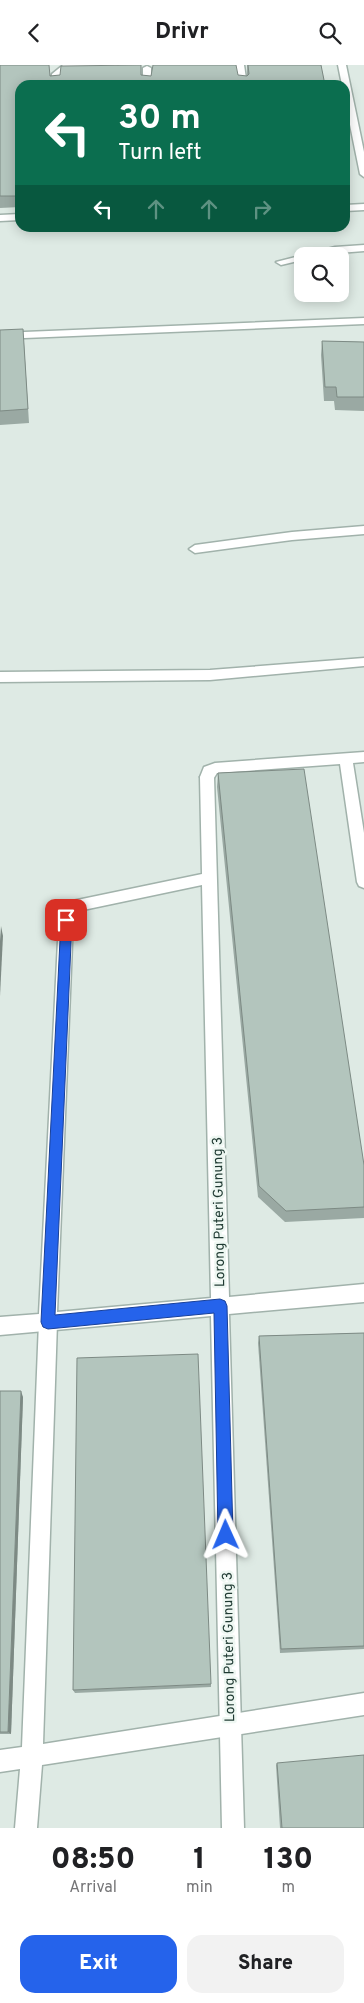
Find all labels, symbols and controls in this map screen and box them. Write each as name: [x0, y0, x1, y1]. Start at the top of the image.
icon: back: [20, 19, 48, 47]
text: Drivr: [155, 19, 209, 46]
icon: search: [316, 19, 344, 47]
text: 30 m: [118, 97, 201, 141]
icon: left: [35, 100, 100, 165]
text: Turn left: [118, 140, 201, 167]
icon: left: [89, 195, 117, 223]
icon: ahead: [142, 195, 170, 223]
icon: ahead: [195, 195, 223, 223]
icon: right: [248, 195, 276, 223]
map controls: [294, 247, 349, 302]
button: search: [294, 247, 349, 302]
pin: [45, 899, 87, 941]
icon: arrive: [52, 906, 80, 934]
street label: Lorong Puteri Gunung 3: [210, 1137, 229, 1287]
position arrow: [199, 1508, 251, 1560]
street label: Lorong Puteri Gunung 3: [220, 1572, 239, 1722]
text: 08:50: [51, 1842, 135, 1879]
text: 1: [193, 1842, 206, 1879]
text: 130: [264, 1842, 313, 1879]
text: Arrival: [69, 1878, 117, 1898]
text: min: [186, 1878, 213, 1898]
text: m: [282, 1878, 295, 1898]
button: Exit: [20, 1935, 177, 1993]
button: Share: [187, 1935, 344, 1993]

